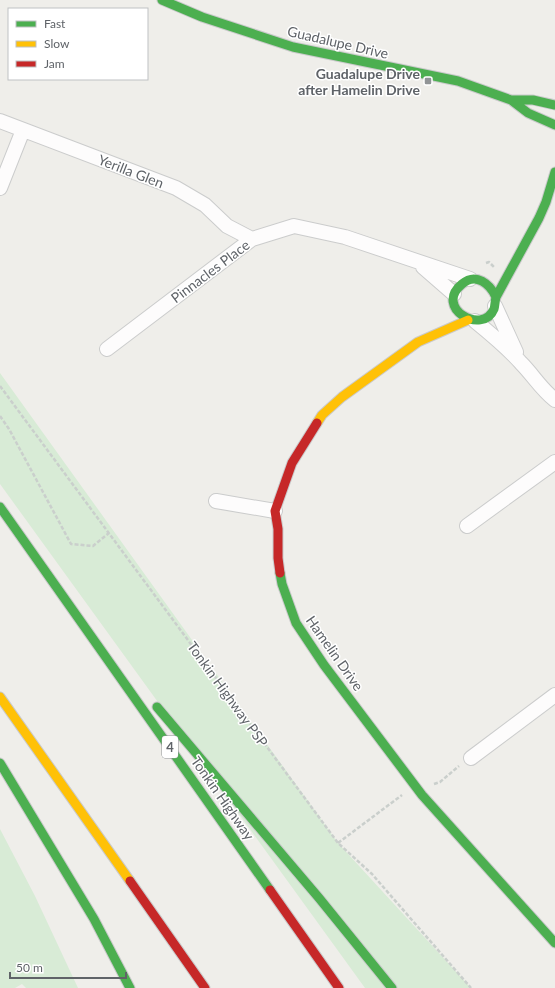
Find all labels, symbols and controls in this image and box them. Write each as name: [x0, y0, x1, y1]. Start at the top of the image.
legend: [8, 8, 148, 80]
text: Fast: [44, 16, 66, 31]
street label: Guadalupe Drive: [286, 22, 390, 62]
text: Slow: [44, 36, 70, 51]
text: Jam: [44, 56, 65, 71]
place label: Guadalupe Drive after Hamelin Drive: [298, 65, 421, 98]
marker: Guadalupe Drive after Hamelin Drive: [423, 76, 433, 86]
street label: Yerilla Glen: [96, 151, 166, 191]
street label: Pinnacles Place: [167, 236, 253, 306]
street label: Hamelin Drive: [303, 612, 367, 694]
street label: Tonkin Highway PSP: [184, 638, 272, 750]
road number: 4: [162, 736, 178, 758]
street label: Tonkin Highway: [188, 753, 259, 844]
scale bar: [10, 954, 126, 980]
text: 50 m: [16, 960, 43, 975]

